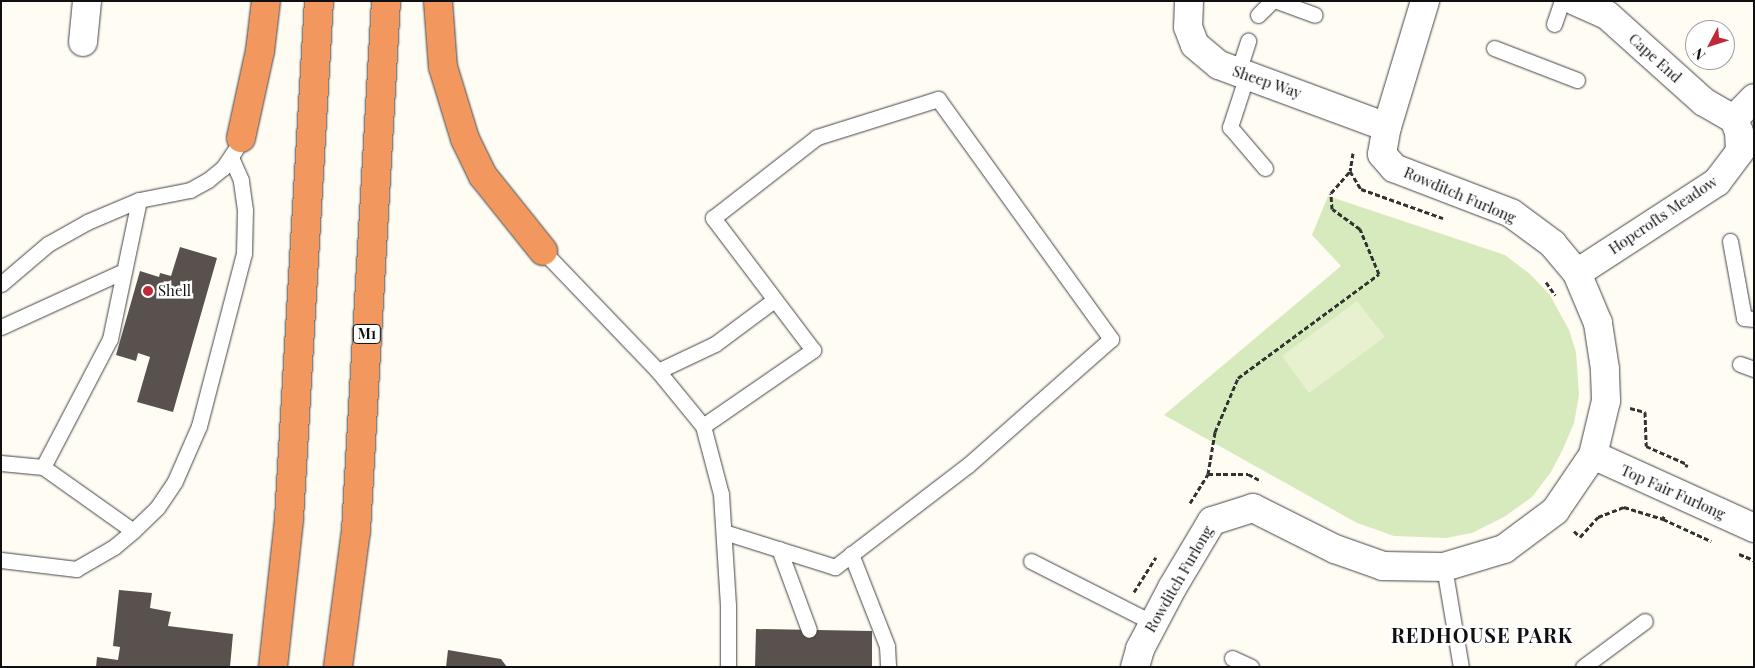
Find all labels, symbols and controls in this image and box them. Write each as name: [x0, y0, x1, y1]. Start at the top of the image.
north arrow: [1685, 20, 1735, 70]
street label: Cape End: [1625, 30, 1685, 86]
text: N: [1688, 44, 1709, 64]
street label: Sheep Way: [1230, 62, 1304, 102]
street label: Rowditch Furlong: [1401, 163, 1519, 227]
street label: Hopcrofts Meadow: [1605, 172, 1721, 258]
place label: Shell: [158, 282, 191, 300]
marker: Shell: [142, 285, 154, 297]
road number: M1: [352, 322, 382, 346]
street label: Top Fair Furlong: [1618, 461, 1728, 523]
street label: Rowditch Furlong: [1141, 522, 1217, 636]
district label: REDHOUSE PARK: [1389, 622, 1575, 646]

